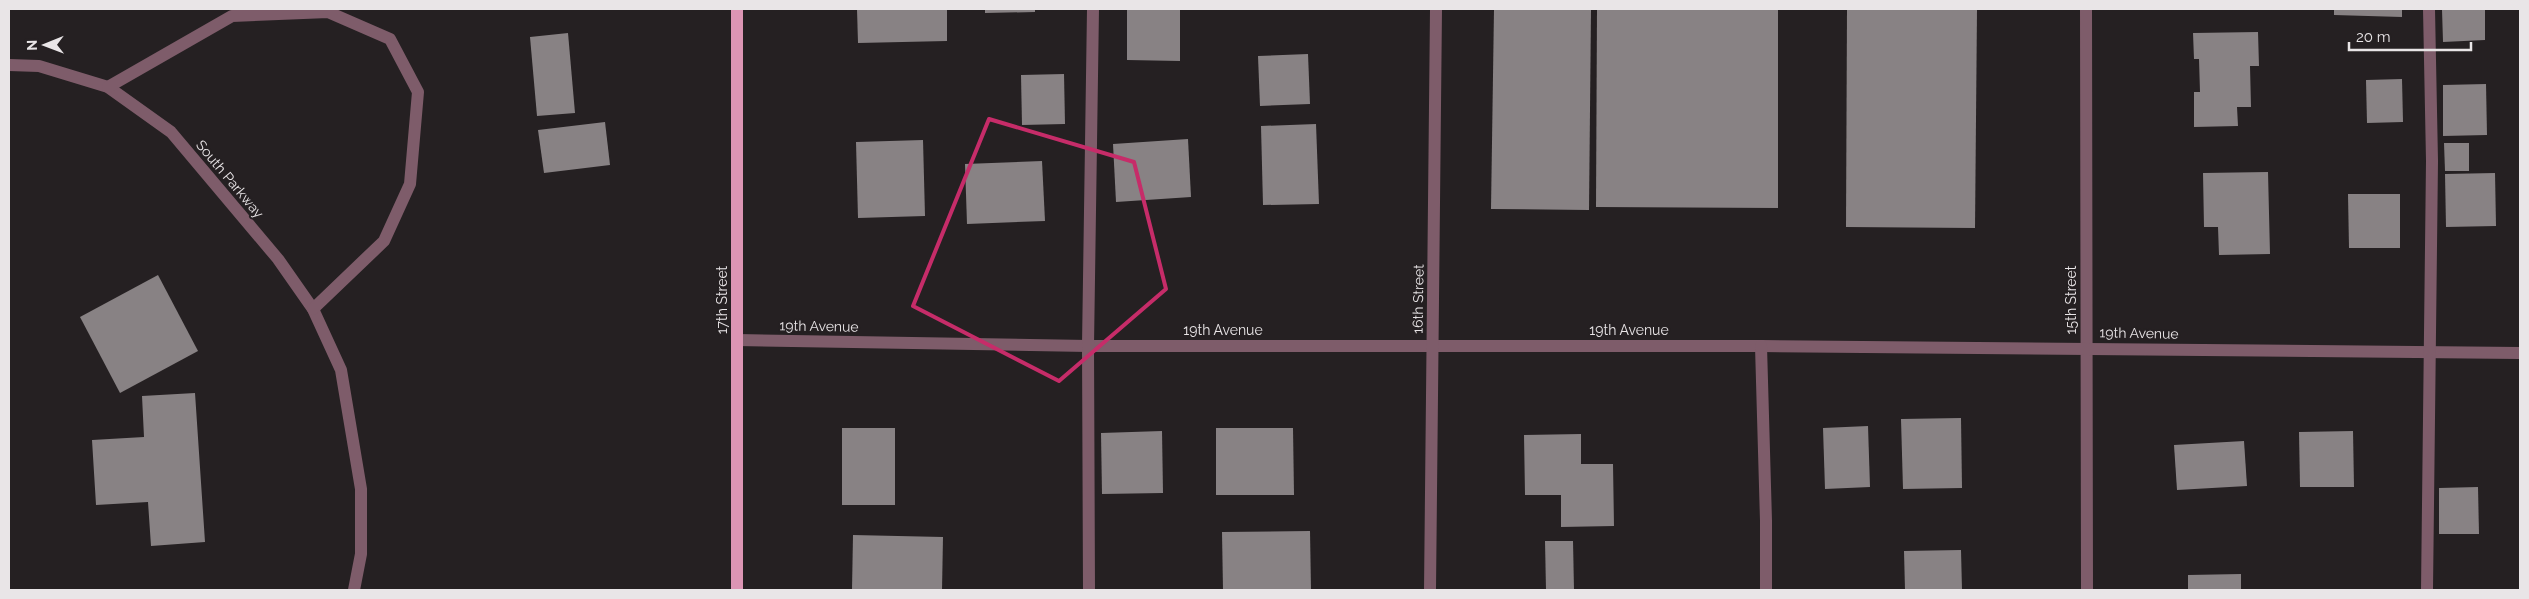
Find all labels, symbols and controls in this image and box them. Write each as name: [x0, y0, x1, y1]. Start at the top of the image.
north arrow: [20, 20, 70, 70]
scale bar: [2349, 20, 2472, 52]
text: 20 m: [2356, 28, 2391, 46]
text: N: [24, 40, 40, 51]
street label: South Parkway: [193, 137, 267, 221]
street label: 16th Street: [1409, 264, 1427, 334]
street label: 17th Street: [714, 265, 730, 334]
street label: 15th Street: [2063, 265, 2079, 334]
street label: 19th Avenue: [779, 317, 859, 335]
street label: 19th Avenue: [1183, 322, 1263, 338]
street label: 19th Avenue: [1589, 322, 1669, 338]
street label: 19th Avenue: [2099, 324, 2179, 342]

